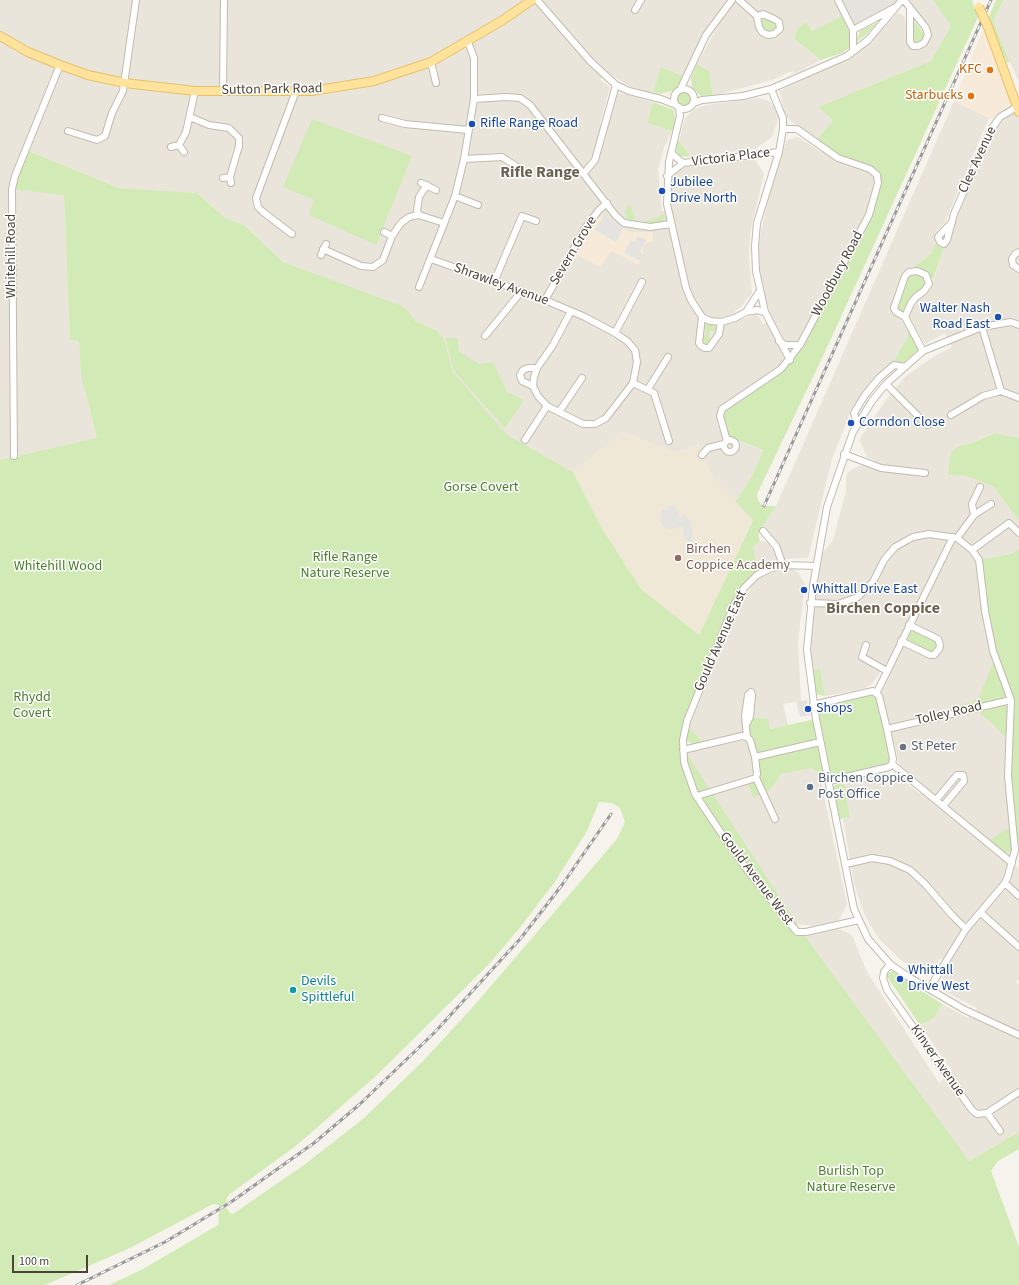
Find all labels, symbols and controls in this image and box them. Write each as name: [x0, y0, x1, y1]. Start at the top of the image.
place label: KFC: [959, 62, 982, 78]
marker: KFC: [985, 65, 995, 75]
street label: Sutton Park Road: [221, 81, 323, 99]
place label: Starbucks: [905, 88, 963, 104]
marker: Starbucks: [966, 91, 976, 101]
place label: Rifle Range Road: [480, 116, 578, 132]
marker: Rifle Range Road: [467, 119, 477, 129]
street label: Clee Avenue: [955, 124, 1001, 196]
street label: Victoria Place: [691, 145, 771, 171]
district label: Rifle Range: [500, 163, 580, 183]
place label: Jubilee Drive North: [670, 175, 737, 208]
marker: Jubilee Drive North: [657, 186, 667, 196]
street label: Severn Grove: [547, 213, 601, 289]
street label: Whitehill Road: [4, 214, 20, 298]
street label: Woodbury Road: [809, 229, 867, 319]
street label: Shrawley Avenue: [451, 260, 551, 310]
place label: Walter Nash Road East: [920, 301, 990, 334]
marker: Walter Nash Road East: [993, 312, 1003, 322]
place label: Corndon Close: [859, 415, 945, 431]
marker: Corndon Close: [846, 418, 856, 428]
park label: Gorse Covert: [443, 480, 519, 496]
place label: Birchen Coppice Academy: [686, 542, 790, 574]
park label: Rifle Range Nature Reserve: [301, 550, 389, 582]
marker: Birchen Coppice Academy: [673, 553, 683, 563]
park label: Whitehill Wood: [14, 559, 102, 575]
place label: Whittall Drive East: [812, 582, 918, 598]
marker: Whittall Drive East: [799, 585, 809, 595]
street label: Gould Avenue East: [691, 588, 751, 694]
district label: Birchen Coppice: [826, 599, 940, 619]
park label: Rhydd Covert: [13, 690, 51, 722]
street label: Tolley Road: [914, 698, 984, 730]
place label: Shops: [816, 701, 852, 717]
marker: Shops: [803, 704, 813, 714]
place label: St Peter: [911, 739, 956, 755]
marker: St Peter: [898, 742, 908, 752]
place label: Birchen Coppice Post Office: [818, 771, 913, 804]
marker: Birchen Coppice Post Office: [805, 782, 815, 792]
street label: Gould Avenue West: [716, 829, 796, 929]
place label: Whittall Drive West: [908, 963, 969, 996]
place label: Devils Spittleful: [301, 974, 355, 1006]
marker: Whittall Drive West: [895, 974, 905, 984]
marker: Devils Spittleful: [288, 985, 298, 995]
street label: Kinver Avenue: [906, 1022, 968, 1100]
park label: Burlish Top Nature Reserve: [807, 1164, 895, 1196]
scale bar: [14, 1247, 90, 1273]
text: 100 m: [19, 1253, 49, 1270]

